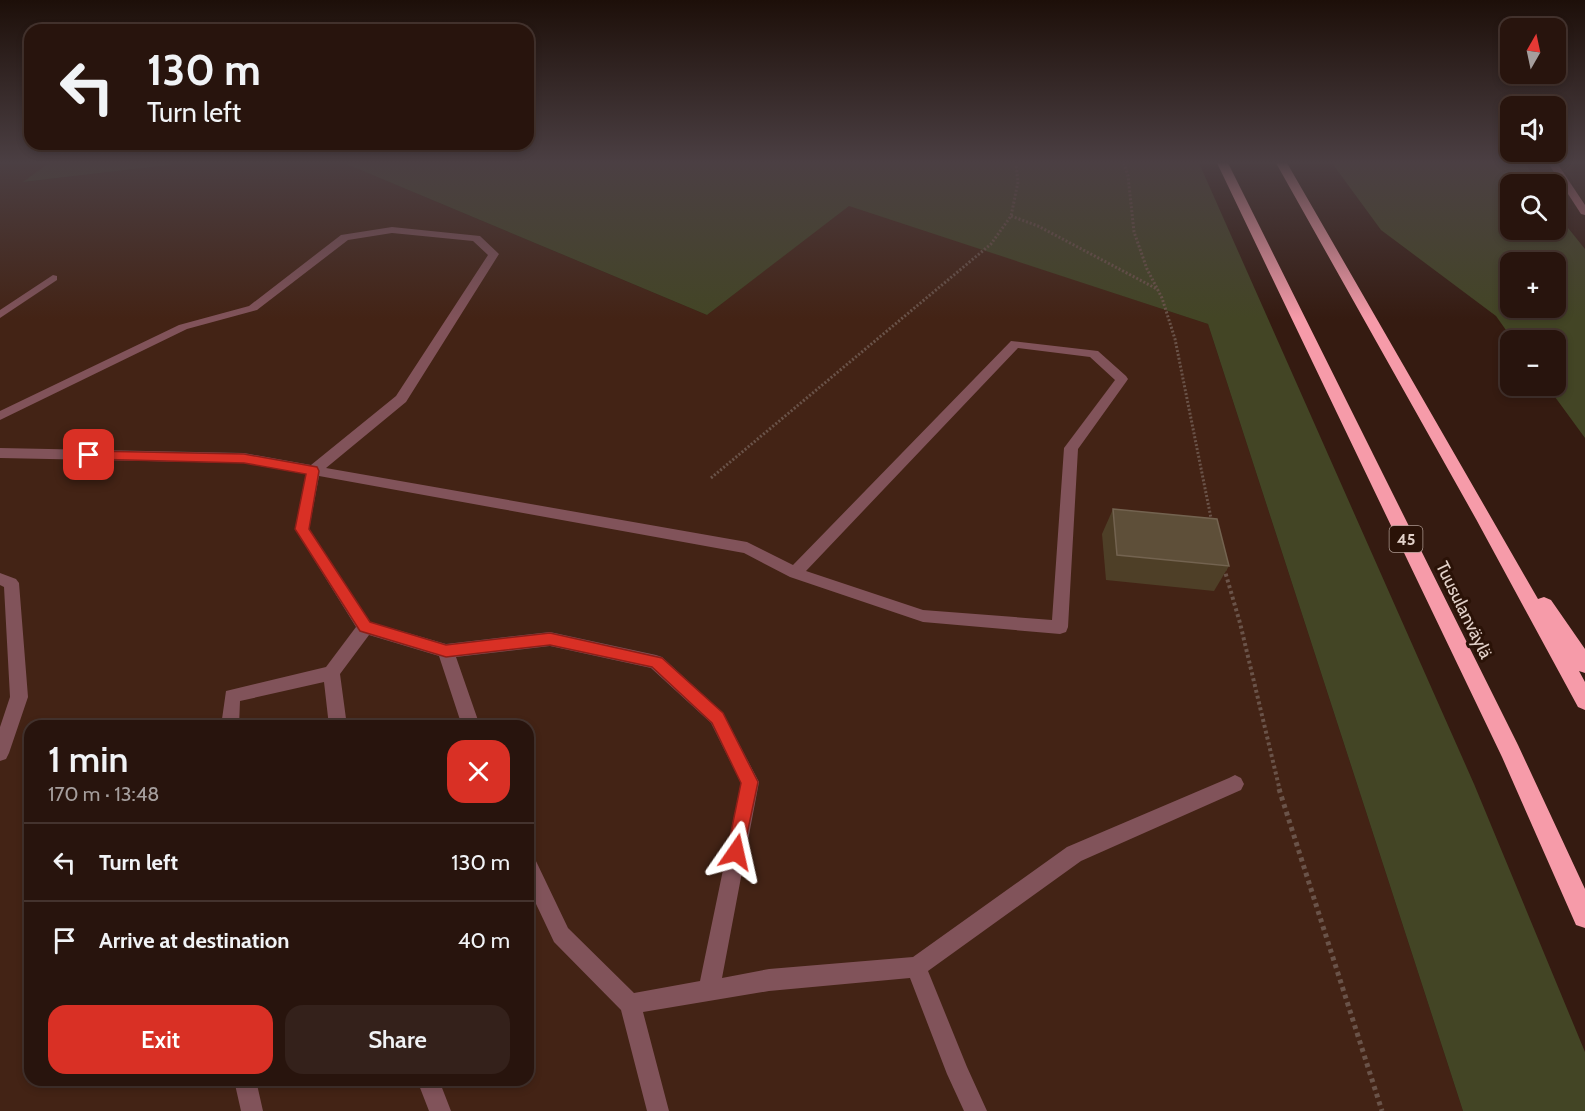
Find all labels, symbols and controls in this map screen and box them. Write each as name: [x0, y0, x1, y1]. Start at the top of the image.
north arrow: [1500, 18, 1566, 84]
map controls: [1500, 18, 1566, 396]
text: 130 m: [147, 44, 261, 96]
icon: left: [48, 48, 126, 126]
text: Turn left: [147, 96, 241, 129]
button: sound: [1500, 96, 1566, 162]
button: search: [1500, 174, 1566, 240]
button: +: [1500, 252, 1566, 318]
button: −: [1500, 330, 1566, 396]
pin: [63, 429, 114, 480]
icon: arrive: [72, 438, 105, 471]
road number: 45: [1390, 526, 1422, 552]
street label: Tuusulanväylä: [1431, 558, 1497, 663]
text: 1 min: [48, 737, 128, 781]
button: close: [447, 740, 510, 803]
text: 170 m · 13:48: [48, 782, 159, 806]
position arrow: [704, 820, 768, 884]
icon: left: [48, 846, 81, 879]
text: Turn left: [99, 849, 178, 876]
text: 130 m: [451, 849, 510, 876]
icon: arrive: [48, 924, 81, 957]
text: Arrive at destination: [99, 927, 289, 954]
text: 40 m: [458, 927, 510, 954]
button: Exit: [48, 1005, 273, 1074]
button: Share: [285, 1005, 510, 1074]

